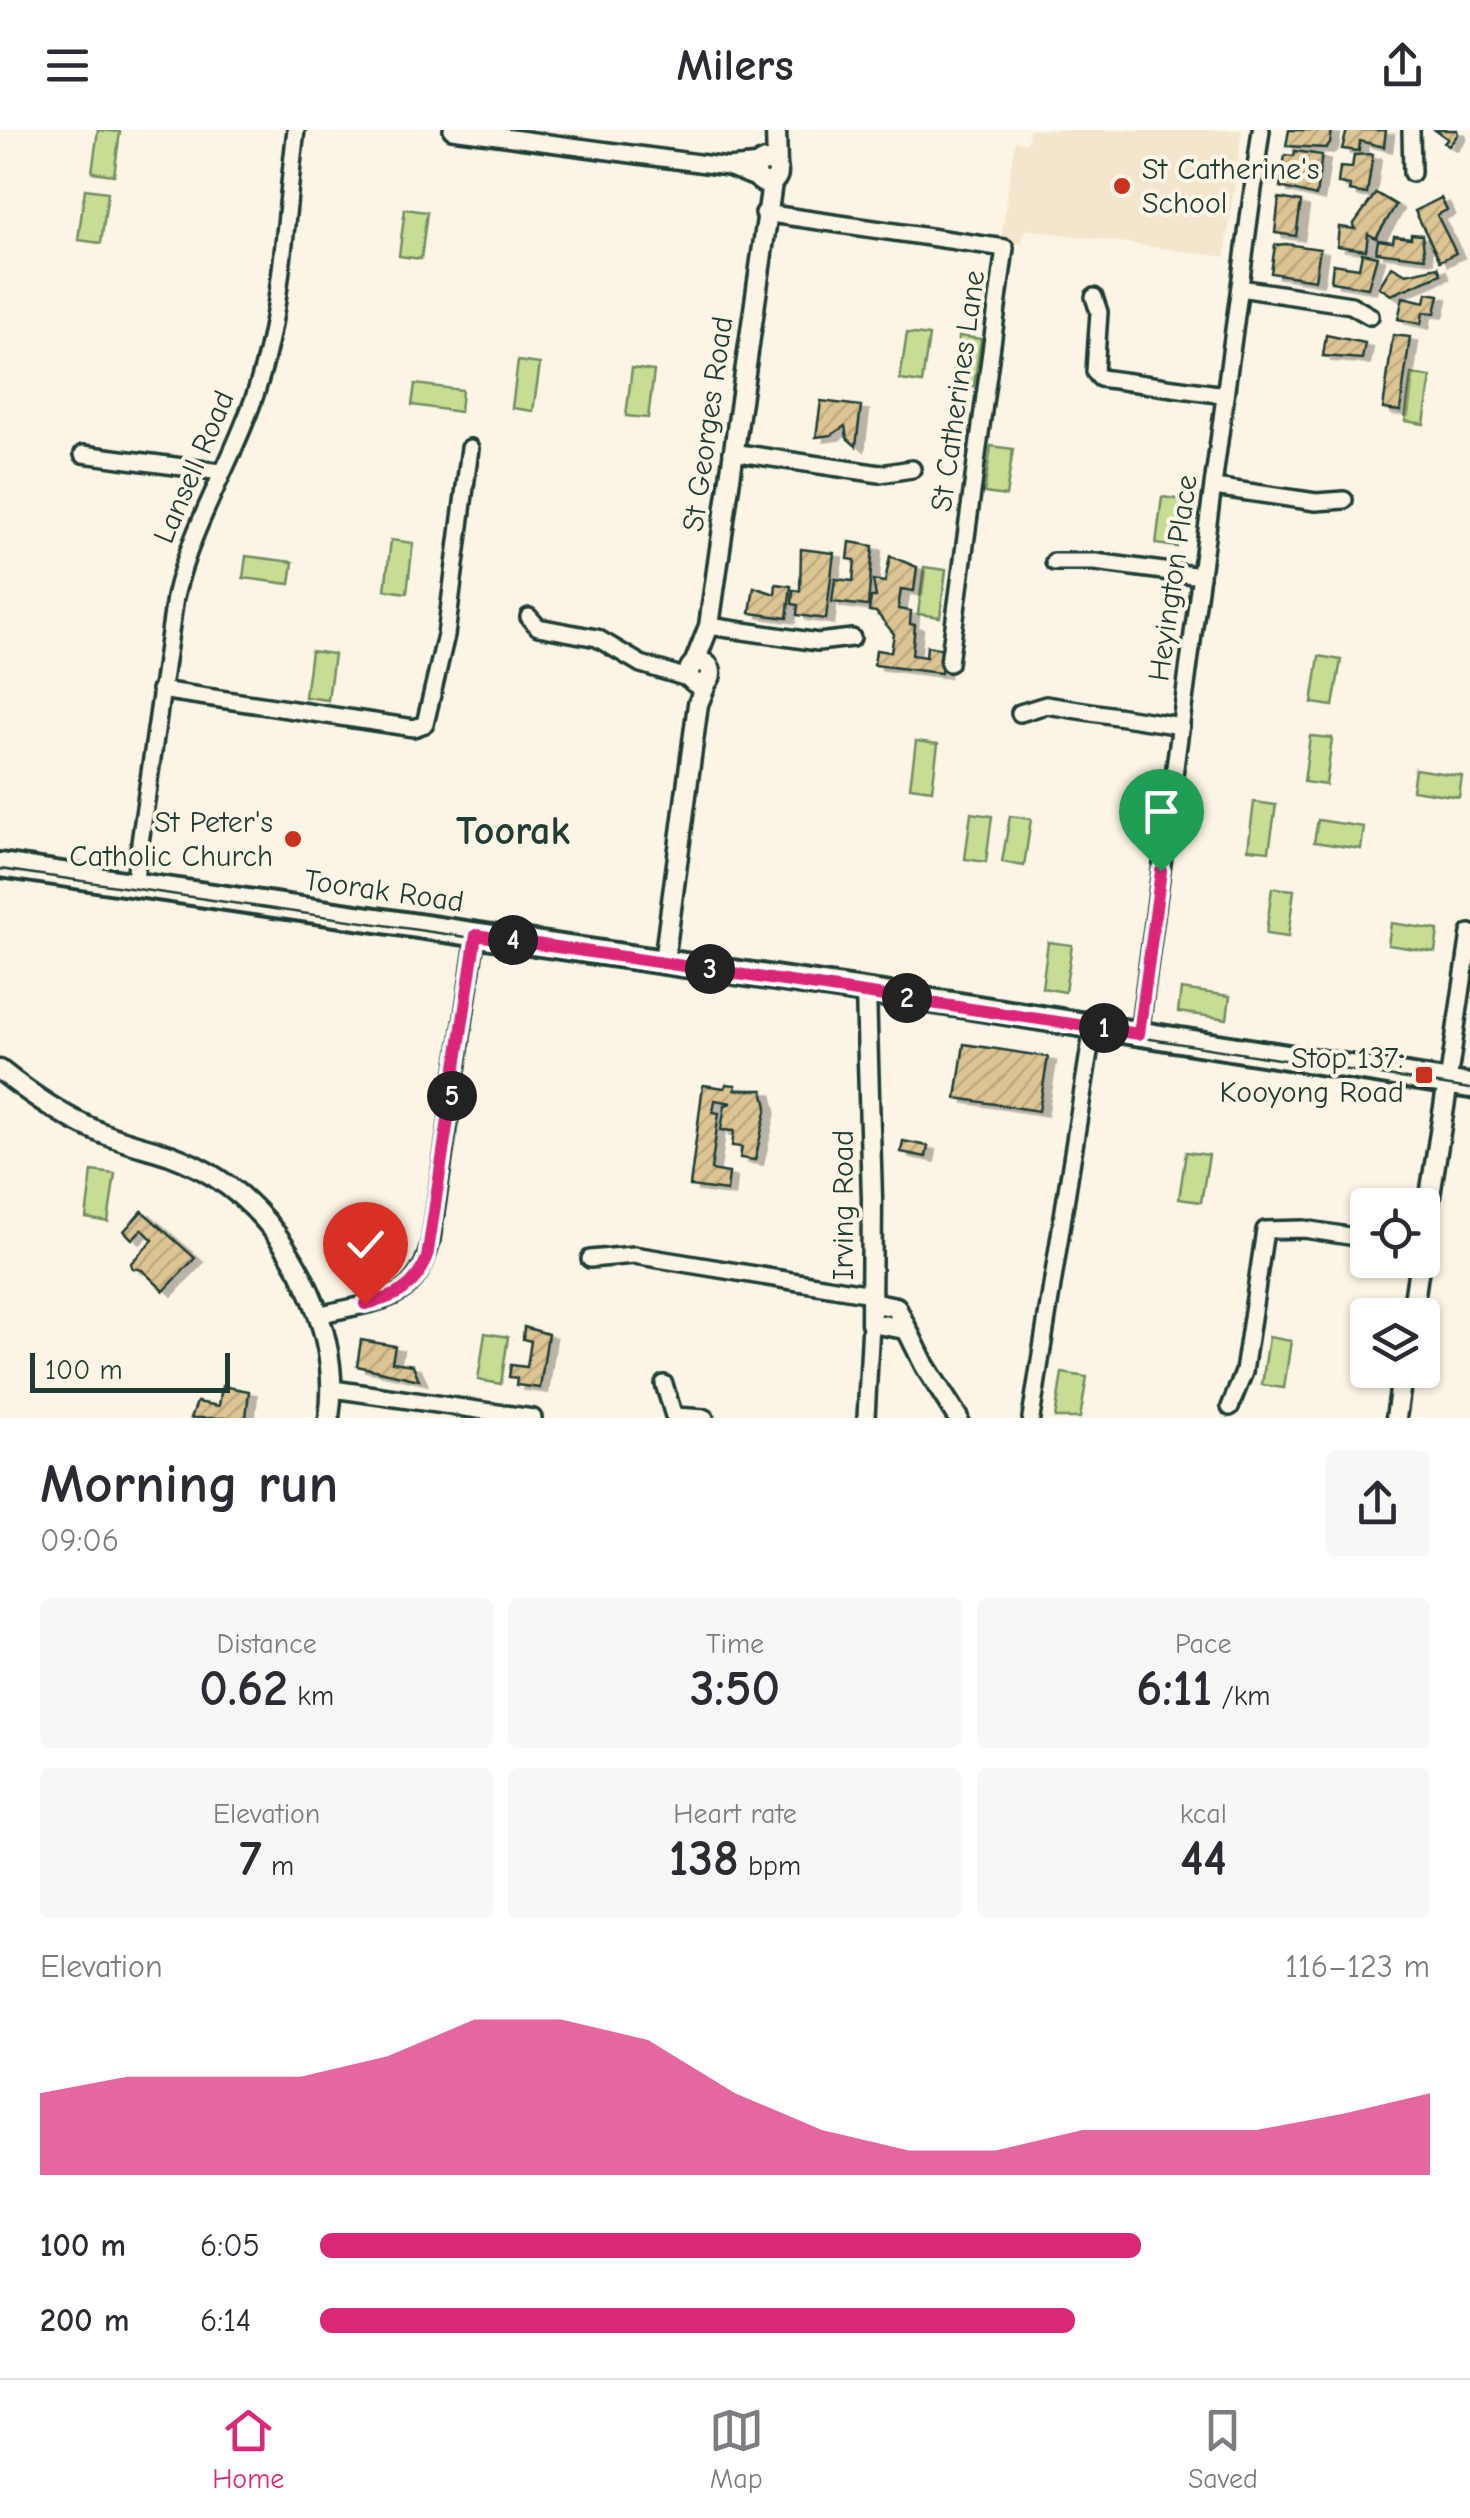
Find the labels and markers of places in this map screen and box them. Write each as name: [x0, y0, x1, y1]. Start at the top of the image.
place label: St Catherine's School: [1142, 152, 1319, 221]
marker: St Catherine's School: [1111, 175, 1133, 197]
pin: [1119, 769, 1204, 872]
place label: St Peter's Catholic Church: [69, 805, 273, 874]
marker: St Peter's Catholic Church: [282, 828, 304, 850]
pin: 4: [488, 915, 538, 965]
pin: 3: [685, 944, 735, 994]
pin: 2: [882, 973, 932, 1023]
pin: 1: [1079, 1003, 1129, 1053]
place label: Stop 137: Kooyong Road: [1220, 1041, 1404, 1110]
marker: Stop 137: Kooyong Road: [1413, 1064, 1435, 1086]
pin: 5: [427, 1071, 477, 1121]
pin: [323, 1202, 408, 1305]

